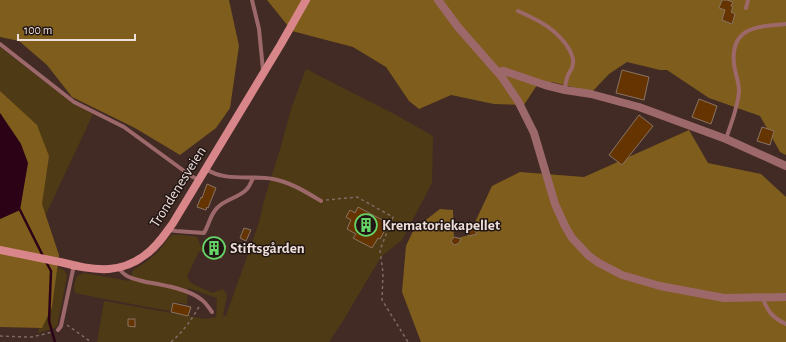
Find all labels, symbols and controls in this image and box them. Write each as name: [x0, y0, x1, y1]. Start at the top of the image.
scale bar: [18, 16, 135, 42]
text: 100 m: [24, 24, 52, 36]
street label: Trondenesveien: [147, 144, 209, 230]
building icon: Krematoriekapellet: [353, 212, 379, 238]
place label: Krematoriekapellet: [382, 218, 500, 233]
building icon: Stiftsgården: [201, 235, 227, 261]
place label: Stiftsgården: [230, 241, 305, 256]

